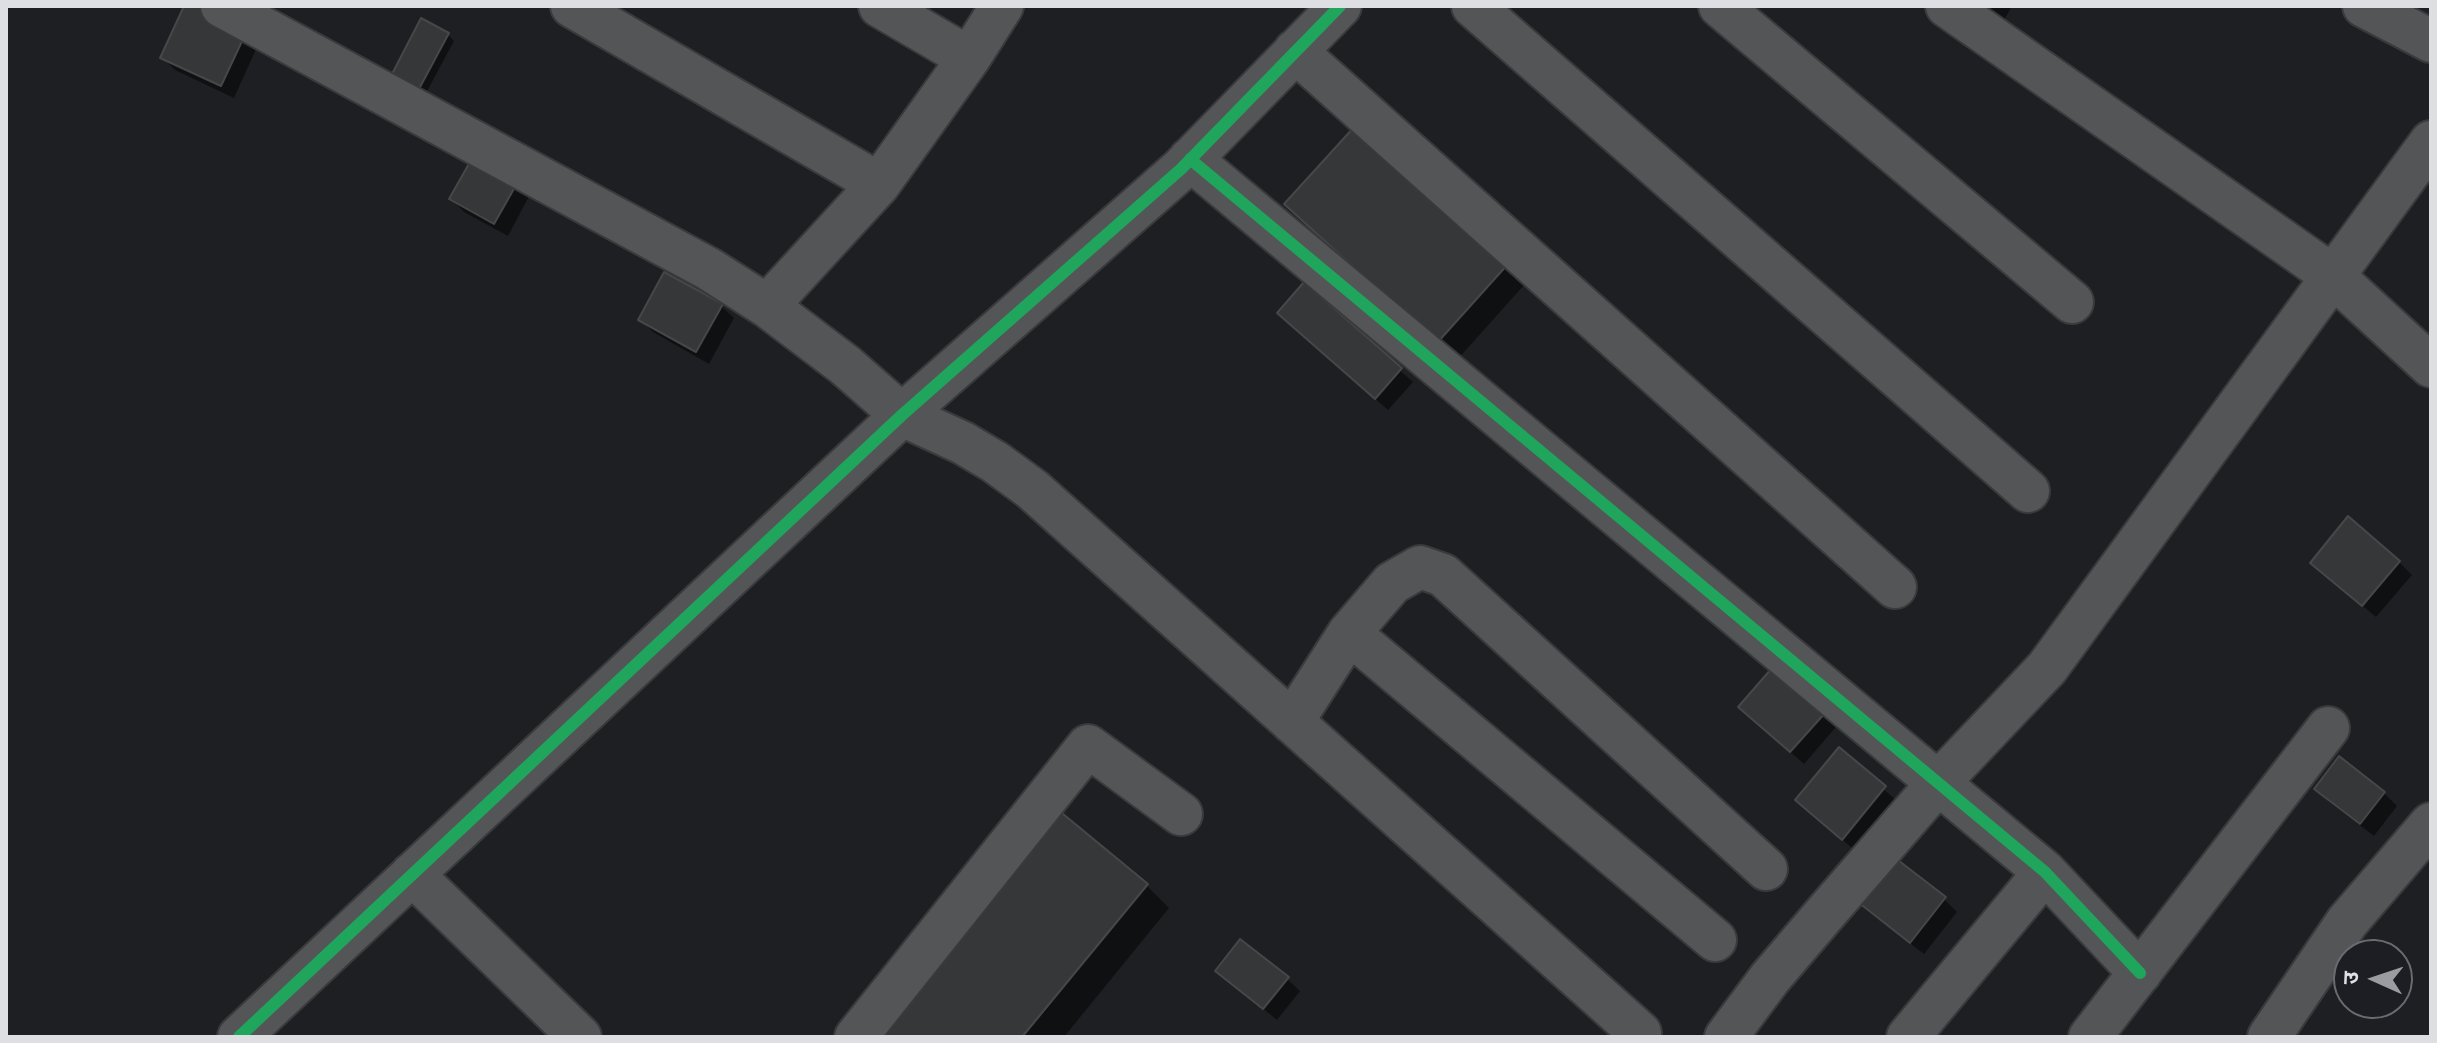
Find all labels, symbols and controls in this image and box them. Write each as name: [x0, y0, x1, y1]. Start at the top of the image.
north arrow: [2333, 939, 2413, 1019]
text: उ: [2337, 971, 2364, 985]

